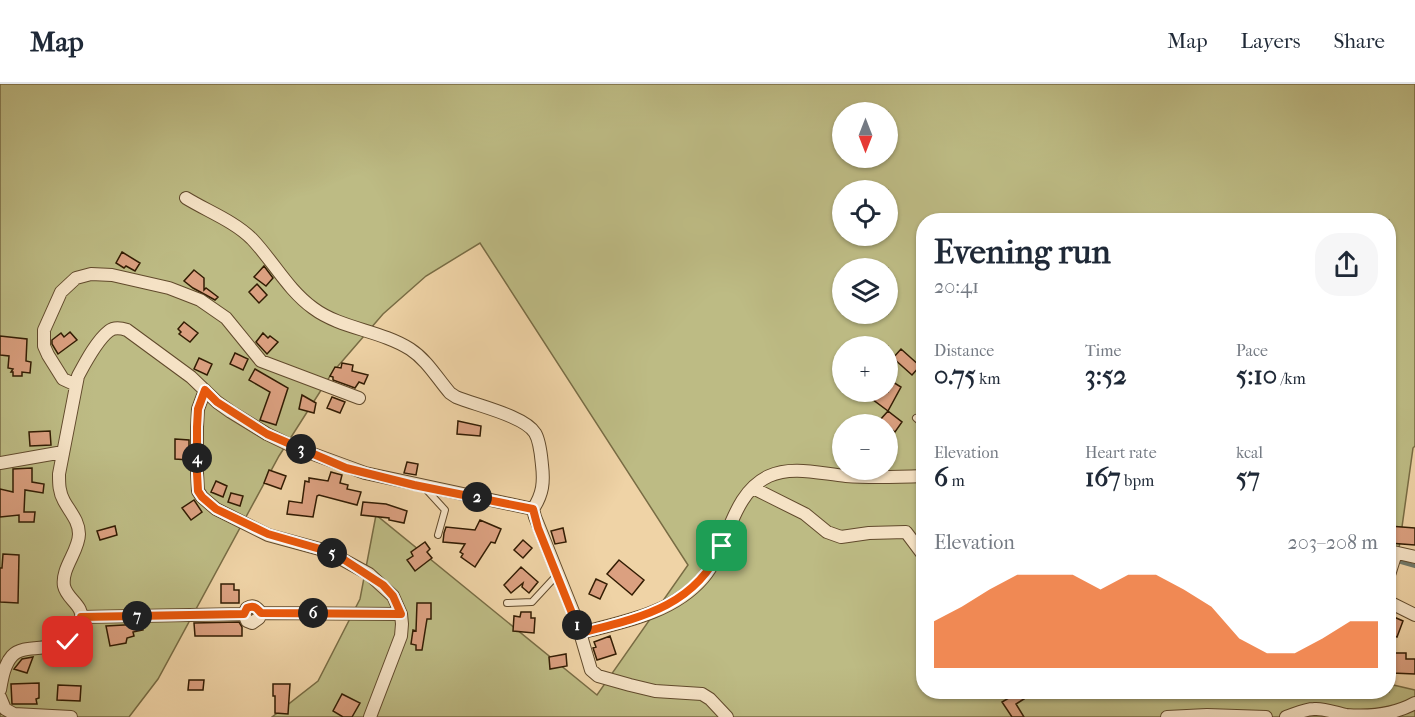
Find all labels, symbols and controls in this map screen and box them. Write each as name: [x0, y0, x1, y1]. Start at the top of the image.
text: Map: [30, 25, 84, 58]
text: Map: [1167, 29, 1208, 53]
text: Layers: [1241, 29, 1300, 53]
text: Share: [1333, 29, 1385, 53]
north arrow: [832, 102, 898, 168]
map controls: [832, 102, 898, 480]
button: locate: [832, 180, 898, 246]
text: Evening run: [934, 233, 1111, 272]
button: share: [1315, 233, 1378, 296]
button: layers: [832, 258, 898, 324]
text: 20:41: [934, 275, 979, 298]
button: +: [832, 336, 898, 402]
text: Distance: [934, 341, 994, 360]
text: Time: [1085, 341, 1121, 360]
text: Pace: [1236, 341, 1268, 360]
text: 0.75: [934, 360, 976, 391]
text: 3:52: [1085, 360, 1127, 391]
text: 5:10: [1236, 360, 1277, 391]
text: km: [976, 369, 1001, 388]
text: /km: [1277, 369, 1306, 388]
button: −: [832, 414, 898, 480]
pin: 3: [286, 434, 316, 464]
text: 3: [298, 439, 304, 458]
pin: 4: [182, 443, 212, 473]
text: Elevation: [934, 443, 999, 462]
text: Heart rate: [1085, 443, 1157, 462]
text: kcal: [1236, 443, 1263, 462]
text: 4: [192, 448, 202, 467]
text: 6: [934, 462, 948, 493]
text: 167: [1085, 462, 1121, 493]
text: 57: [1236, 462, 1260, 493]
text: m: [948, 471, 965, 490]
text: bpm: [1121, 471, 1154, 490]
pin: 2: [462, 482, 492, 512]
text: 2: [473, 487, 481, 506]
pin: [696, 520, 747, 571]
icon: arrive: [705, 529, 738, 562]
text: Elevation: [934, 531, 1015, 554]
text: 203–208 m: [1287, 531, 1378, 554]
pin: 5: [317, 538, 347, 568]
text: 5: [329, 543, 335, 562]
pin: 6: [298, 598, 328, 628]
pin: 7: [122, 601, 152, 631]
text: 6: [309, 603, 317, 622]
text: 7: [133, 606, 141, 625]
pin: 1: [562, 610, 592, 640]
text: 1: [574, 615, 580, 634]
pin: [42, 616, 93, 667]
icon: check: [51, 625, 84, 658]

